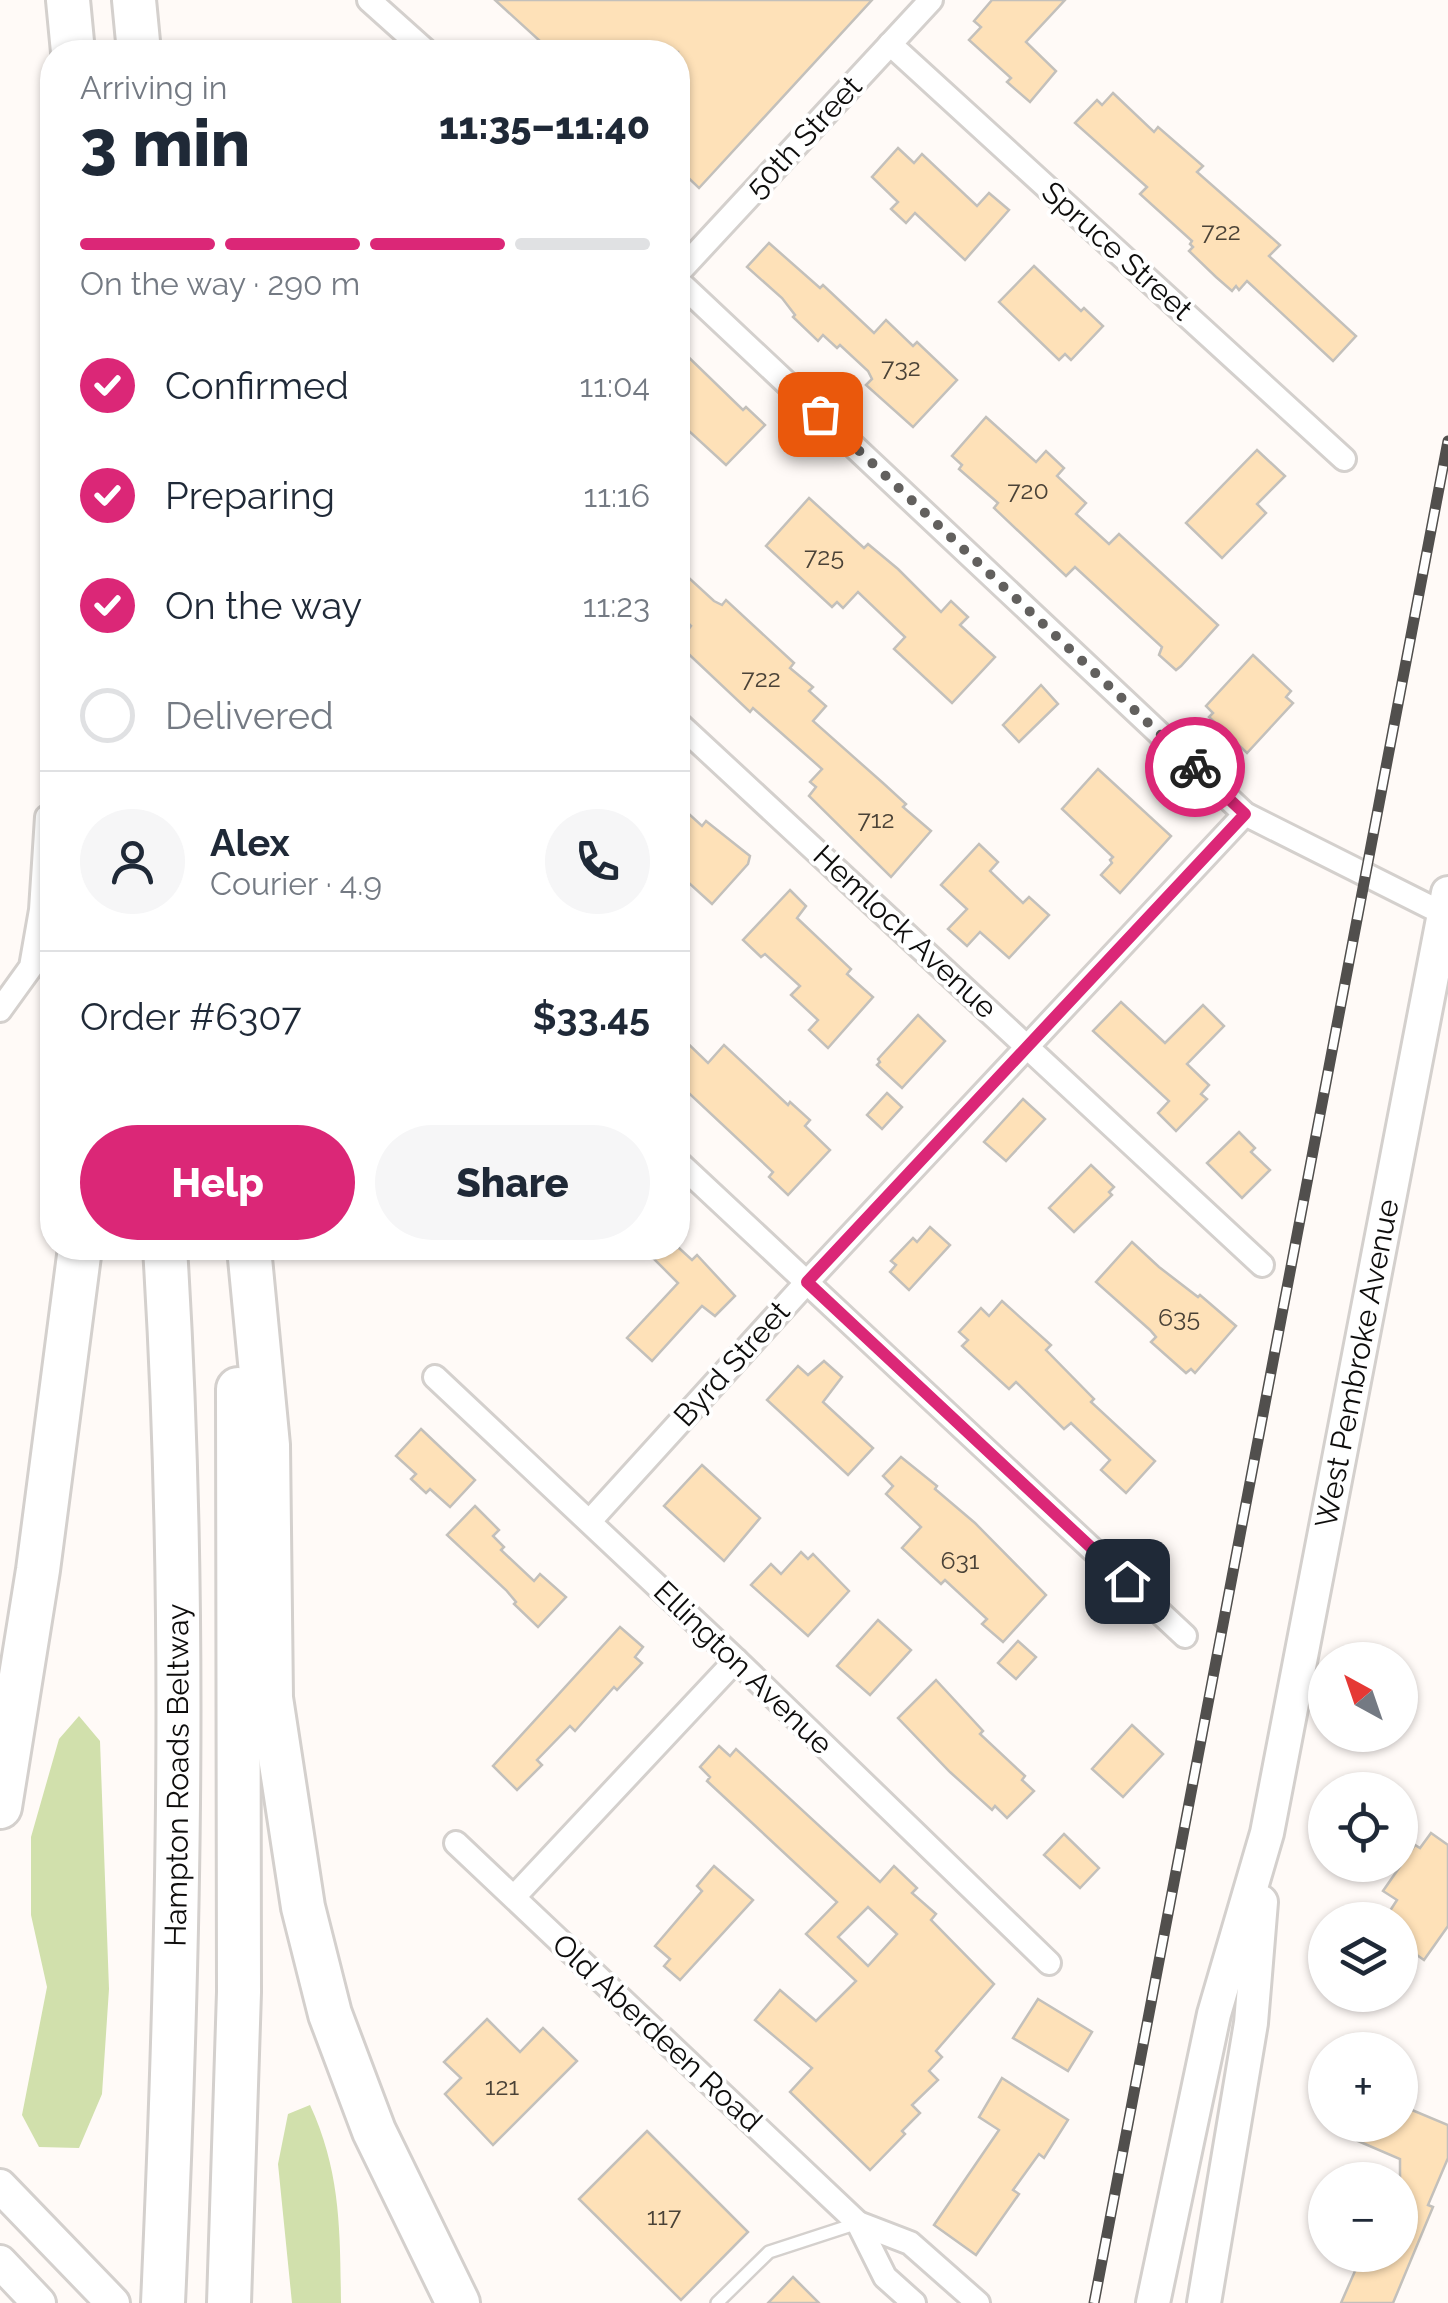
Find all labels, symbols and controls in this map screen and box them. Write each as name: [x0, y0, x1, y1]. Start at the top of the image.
text: Arriving in: [80, 69, 227, 106]
street label: 50th Street: [739, 69, 869, 205]
text: 11:35–11:40: [439, 103, 650, 148]
text: 3 min: [80, 105, 250, 181]
street label: Spruce Street: [1035, 174, 1200, 327]
house number: 722: [1201, 216, 1241, 246]
text: On the way · 290 m: [80, 265, 360, 302]
house number: 732: [881, 352, 921, 382]
icon: check: [80, 358, 135, 413]
text: Confirmed: [165, 363, 349, 408]
text: 11:04: [580, 367, 650, 404]
pin: [778, 372, 863, 457]
icon: bag: [793, 387, 848, 442]
icon: check: [80, 468, 135, 523]
text: Preparing: [165, 473, 335, 518]
house number: 720: [1007, 475, 1049, 505]
text: 11:16: [584, 477, 650, 514]
house number: 725: [804, 541, 844, 571]
icon: check: [80, 578, 135, 633]
text: On the way: [165, 583, 362, 628]
text: 11:23: [583, 587, 650, 624]
house number: 722: [741, 663, 781, 693]
text: Delivered: [165, 693, 334, 738]
courier: [1145, 717, 1245, 817]
icon: bike: [1168, 740, 1223, 795]
house number: 712: [857, 804, 895, 834]
button: person: [80, 809, 185, 914]
button: phone: [545, 809, 650, 914]
text: Alex: [210, 820, 290, 865]
street label: Hemlock Avenue: [807, 838, 1004, 1025]
text: Courier · 4.9: [210, 865, 382, 902]
text: Order #6307: [80, 994, 302, 1039]
text: $33.45: [532, 994, 650, 1039]
button: Help: [80, 1125, 355, 1240]
button: Share: [375, 1125, 650, 1240]
street label: West Pembroke Avenue: [1308, 1196, 1406, 1531]
street label: Byrd Street: [667, 1294, 797, 1433]
house number: 635: [1158, 1302, 1200, 1332]
pin: [1085, 1539, 1170, 1624]
house number: 631: [940, 1545, 980, 1575]
icon: home: [1100, 1554, 1155, 1609]
street label: Ellington Avenue: [647, 1574, 840, 1762]
street label: Hampton Roads Beltway: [158, 1603, 195, 1947]
north arrow: [1308, 1642, 1418, 1752]
map controls: [1308, 1642, 1418, 2272]
button: locate: [1308, 1772, 1418, 1882]
button: layers: [1308, 1902, 1418, 2012]
street label: Old Aberdeen Road: [545, 1927, 769, 2139]
button: +: [1308, 2032, 1418, 2142]
house number: 121: [485, 2071, 520, 2101]
button: −: [1308, 2162, 1418, 2272]
house number: 117: [647, 2201, 682, 2231]

